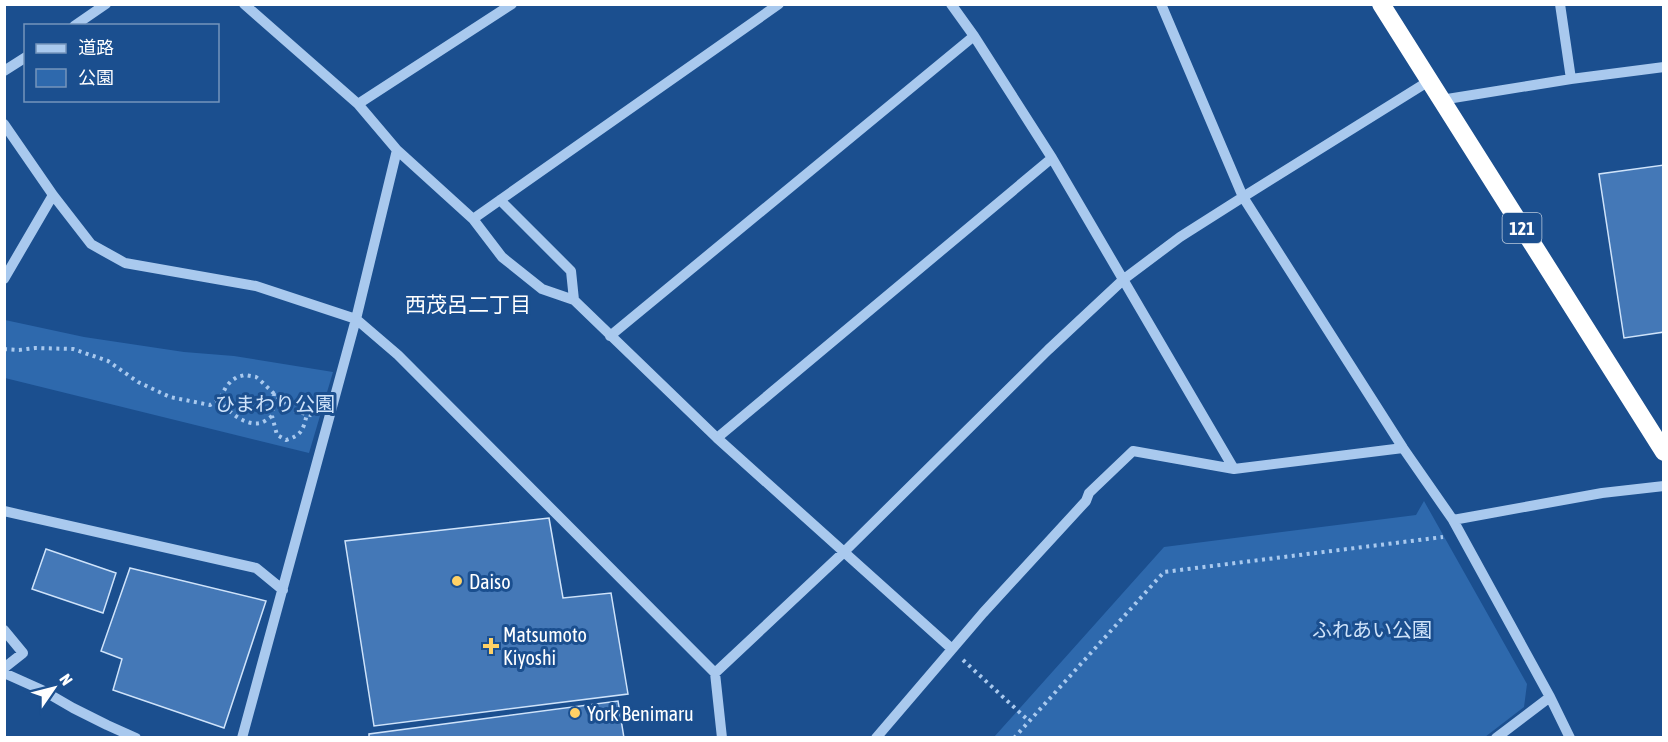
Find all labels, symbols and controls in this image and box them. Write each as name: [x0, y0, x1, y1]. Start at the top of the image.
legend: [24, 24, 219, 102]
text: 道路: [78, 37, 114, 58]
text: 公園: [78, 67, 114, 88]
road number: 121: [1502, 213, 1541, 243]
district label: 西茂呂二丁目: [405, 292, 531, 316]
park label: ひまわり公園: [215, 392, 335, 415]
place label: Daiso: [469, 570, 511, 593]
marker: Daiso: [450, 574, 464, 588]
park label: ふれあい公園: [1312, 618, 1432, 641]
place label: Matsumoto Kiyoshi: [503, 623, 587, 669]
marker: Matsumoto Kiyoshi: [484, 639, 498, 653]
north arrow: [24, 658, 84, 718]
text: N: [56, 670, 76, 688]
place label: York Benimaru: [587, 702, 694, 725]
marker: York Benimaru: [568, 706, 582, 720]

